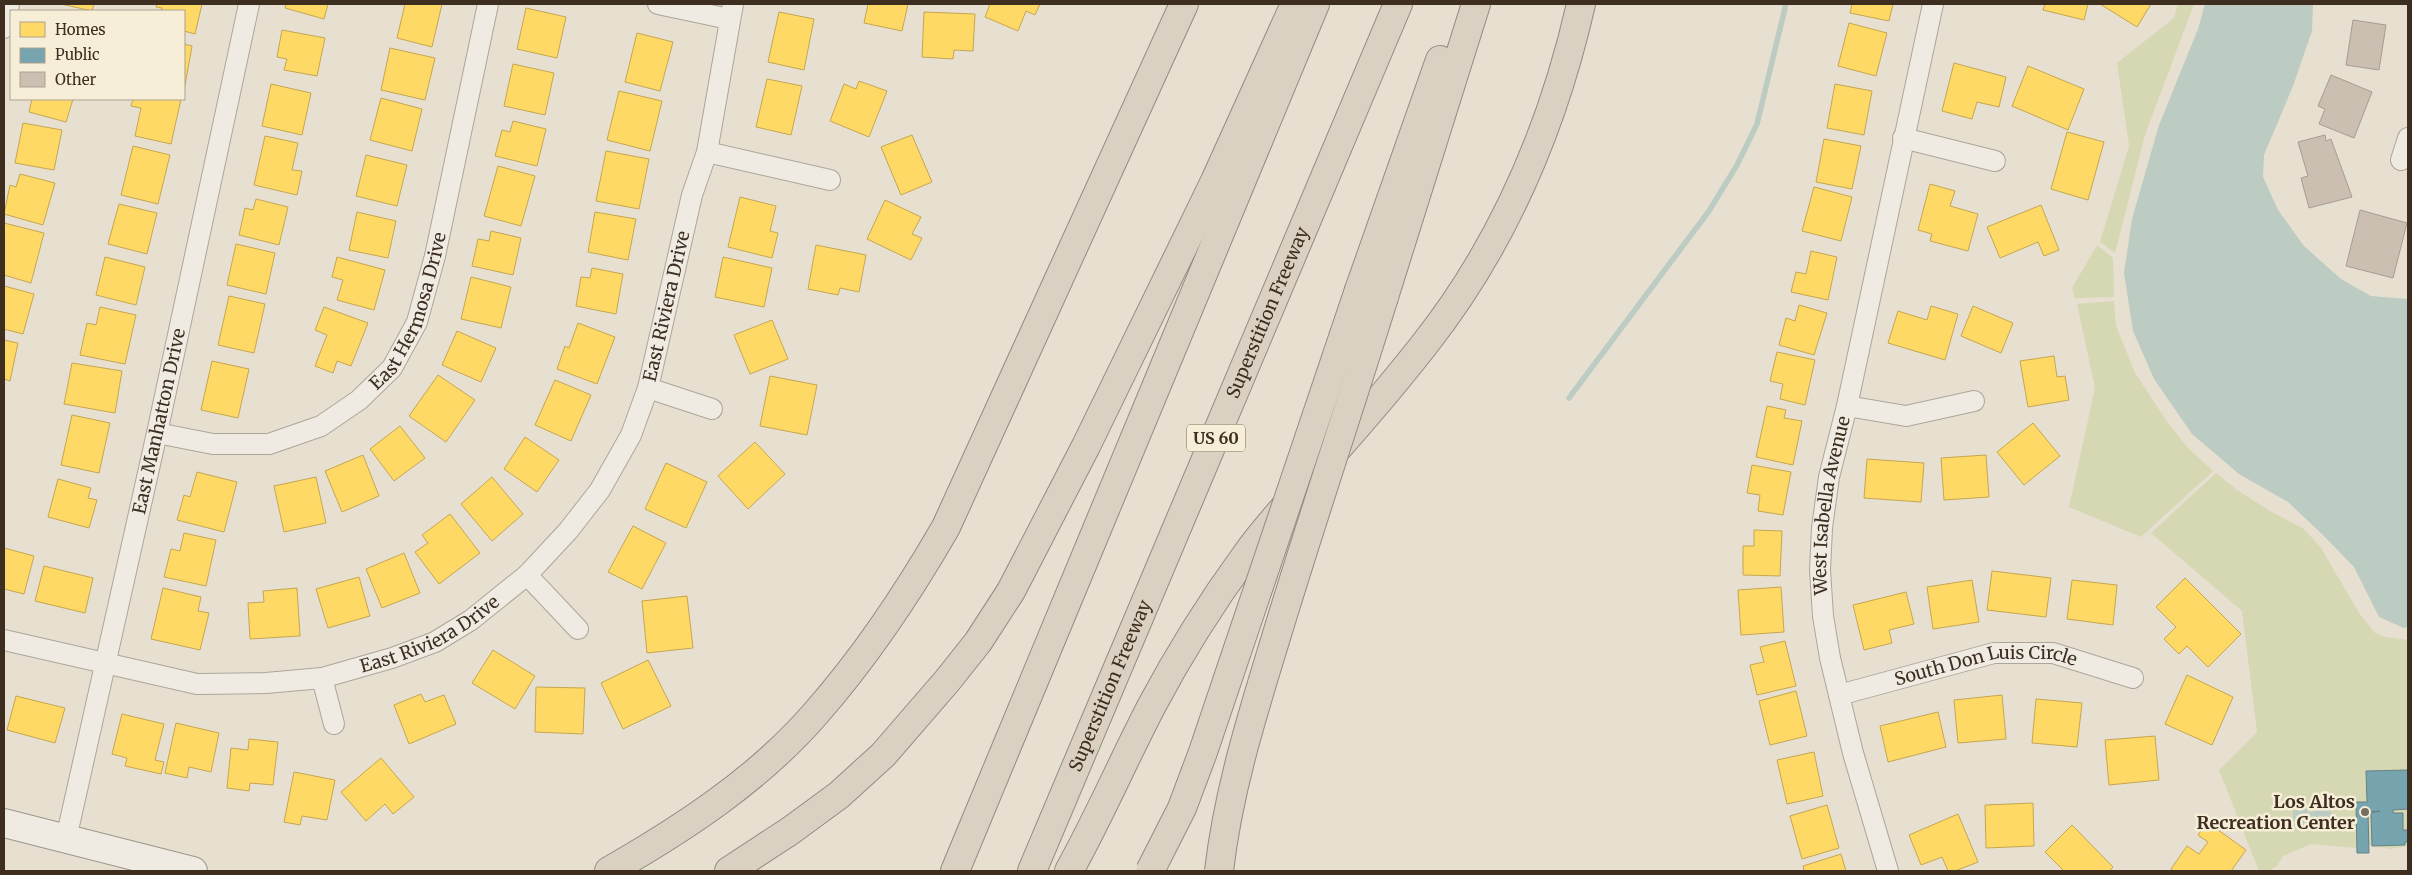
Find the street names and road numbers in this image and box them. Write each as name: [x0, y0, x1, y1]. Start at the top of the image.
street label: Superstition Freeway: [1221, 223, 1314, 402]
street label: East Riviera Drive: [638, 228, 694, 384]
street label: East Hermosa Drive: [364, 230, 451, 395]
street label: East Manhatton Drive: [127, 326, 190, 516]
street label: West Isabella Avenue: [1808, 414, 1855, 597]
road number: US 60: [1187, 424, 1245, 452]
street label: East Riviera Drive: [357, 590, 504, 678]
street label: Superstition Freeway: [1063, 596, 1156, 775]
street label: South Don Luis Circle: [1892, 640, 2080, 690]

